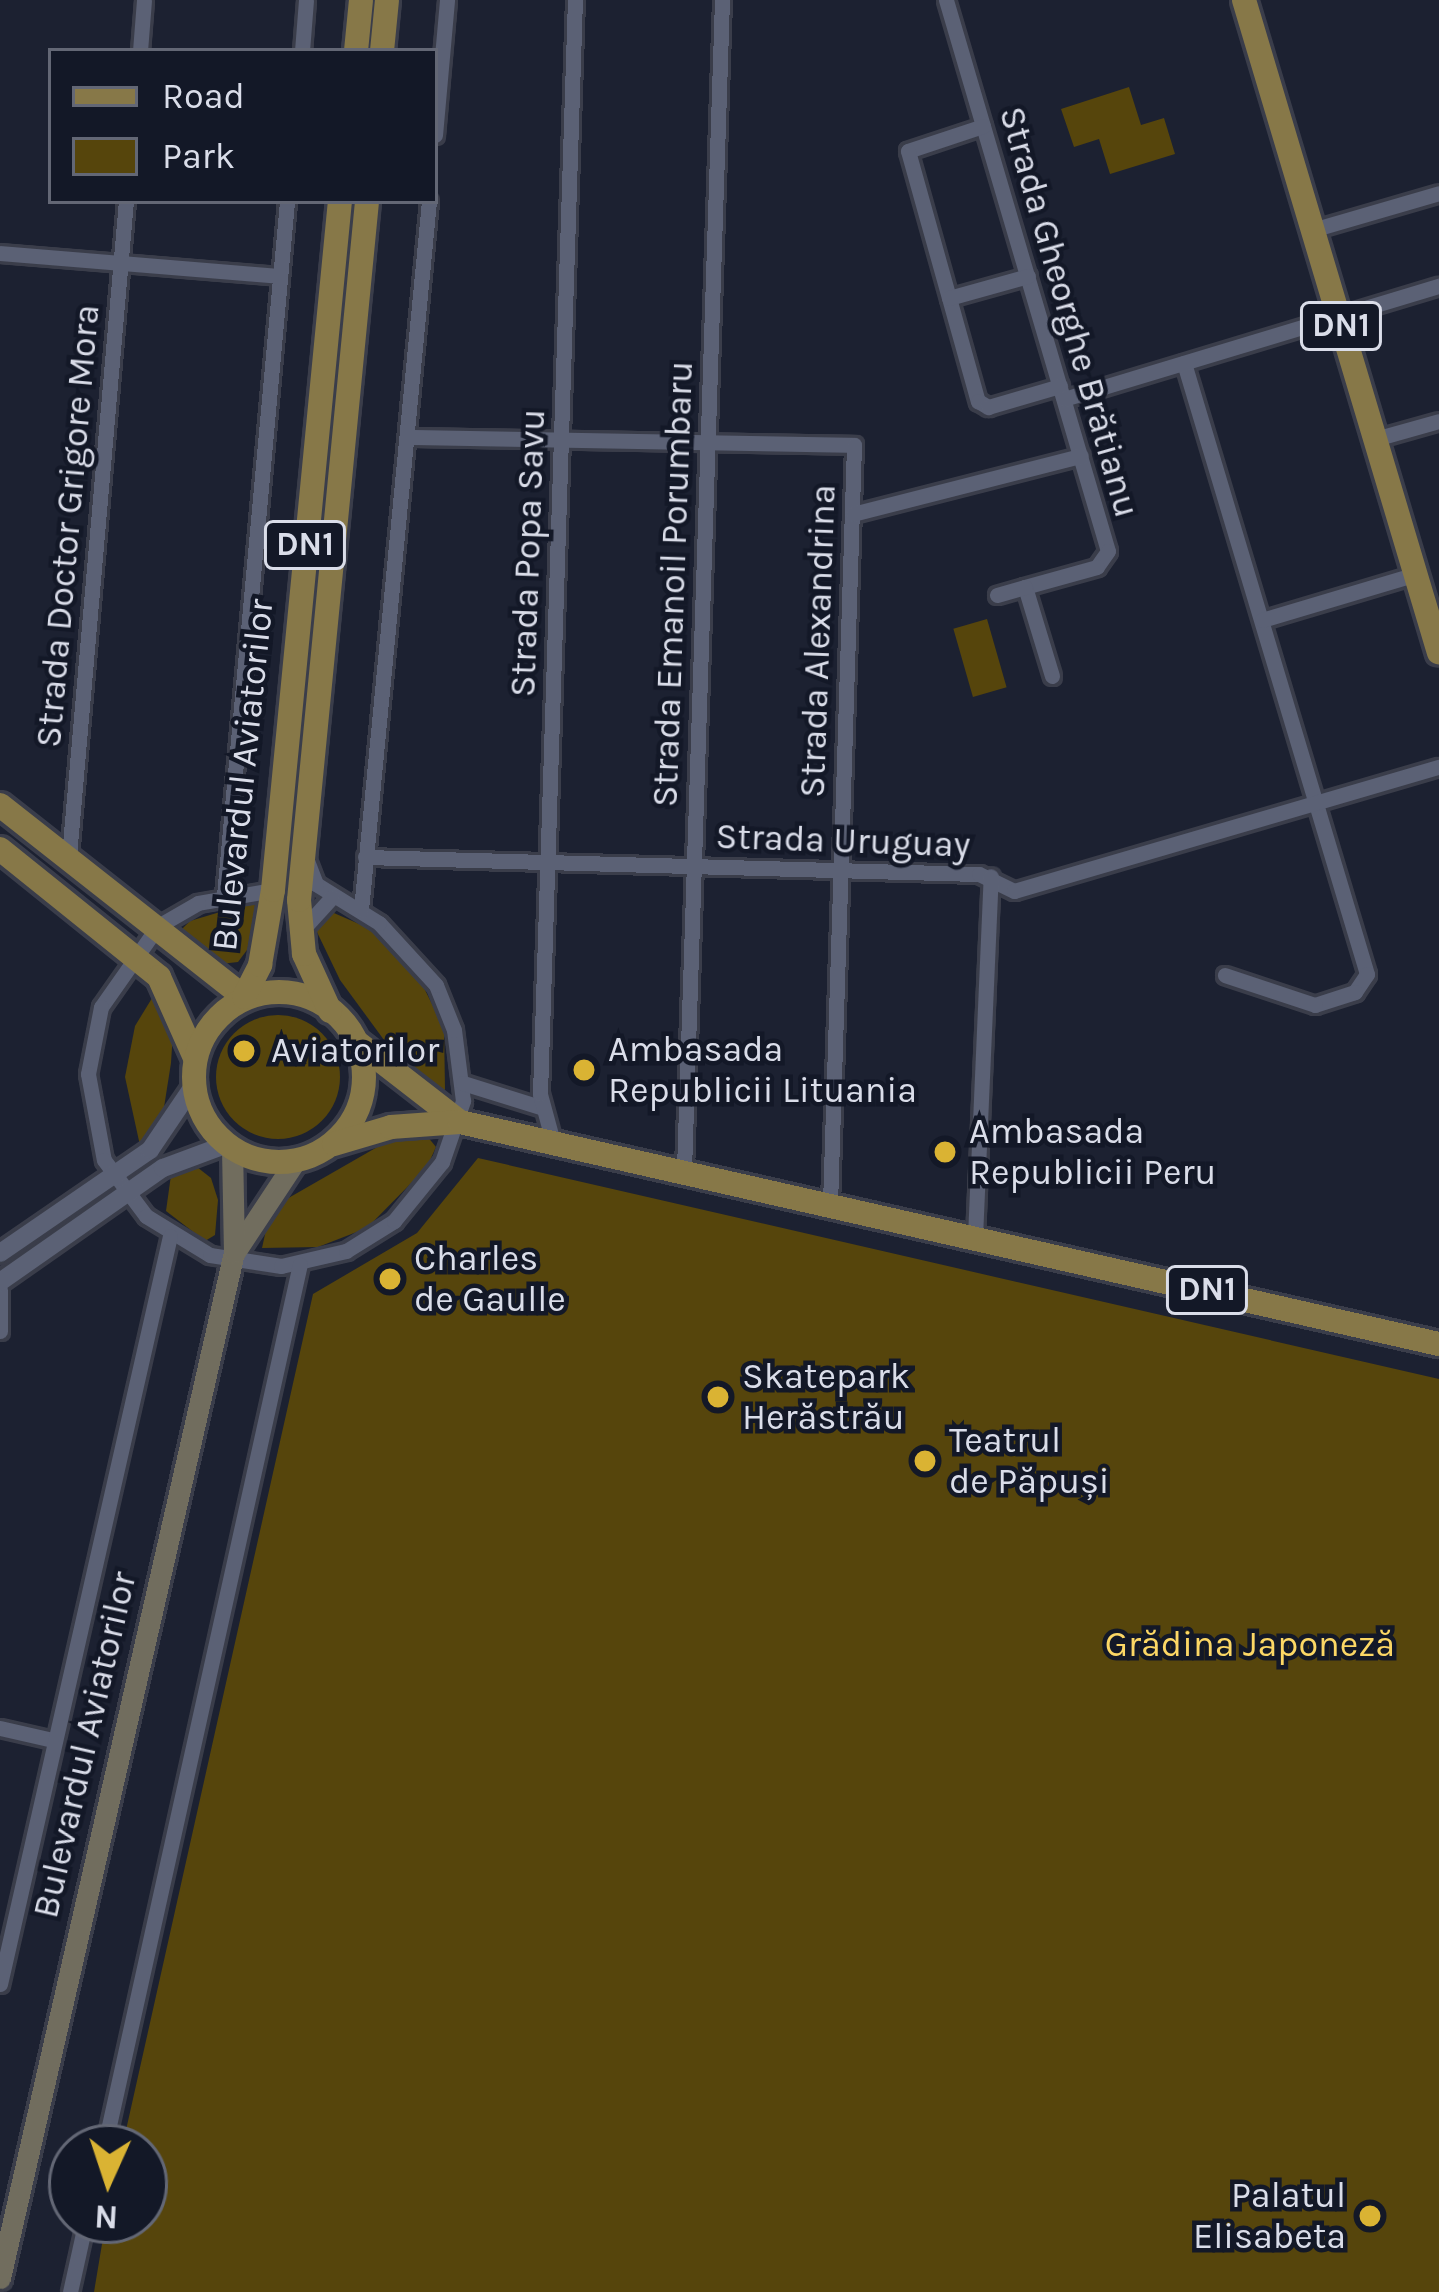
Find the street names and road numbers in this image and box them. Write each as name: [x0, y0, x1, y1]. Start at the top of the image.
street label: Strada Gheorghe Brătianu: [990, 102, 1148, 522]
road number: DN1: [1299, 299, 1383, 353]
street label: Strada Doctor Grigore Mora: [27, 303, 109, 749]
street label: Strada Emanoil Porumbaru: [644, 360, 702, 808]
street label: Strada Popa Savu: [501, 408, 555, 698]
street label: Strada Alexandrina: [791, 484, 845, 798]
road number: DN1: [263, 518, 347, 572]
street label: Bulevardul Aviatorilor: [203, 597, 283, 953]
street label: Strada Uruguay: [715, 815, 971, 867]
road number: DN1: [1165, 1263, 1249, 1317]
street label: Bulevardul Aviatorilor: [24, 1568, 146, 1922]

